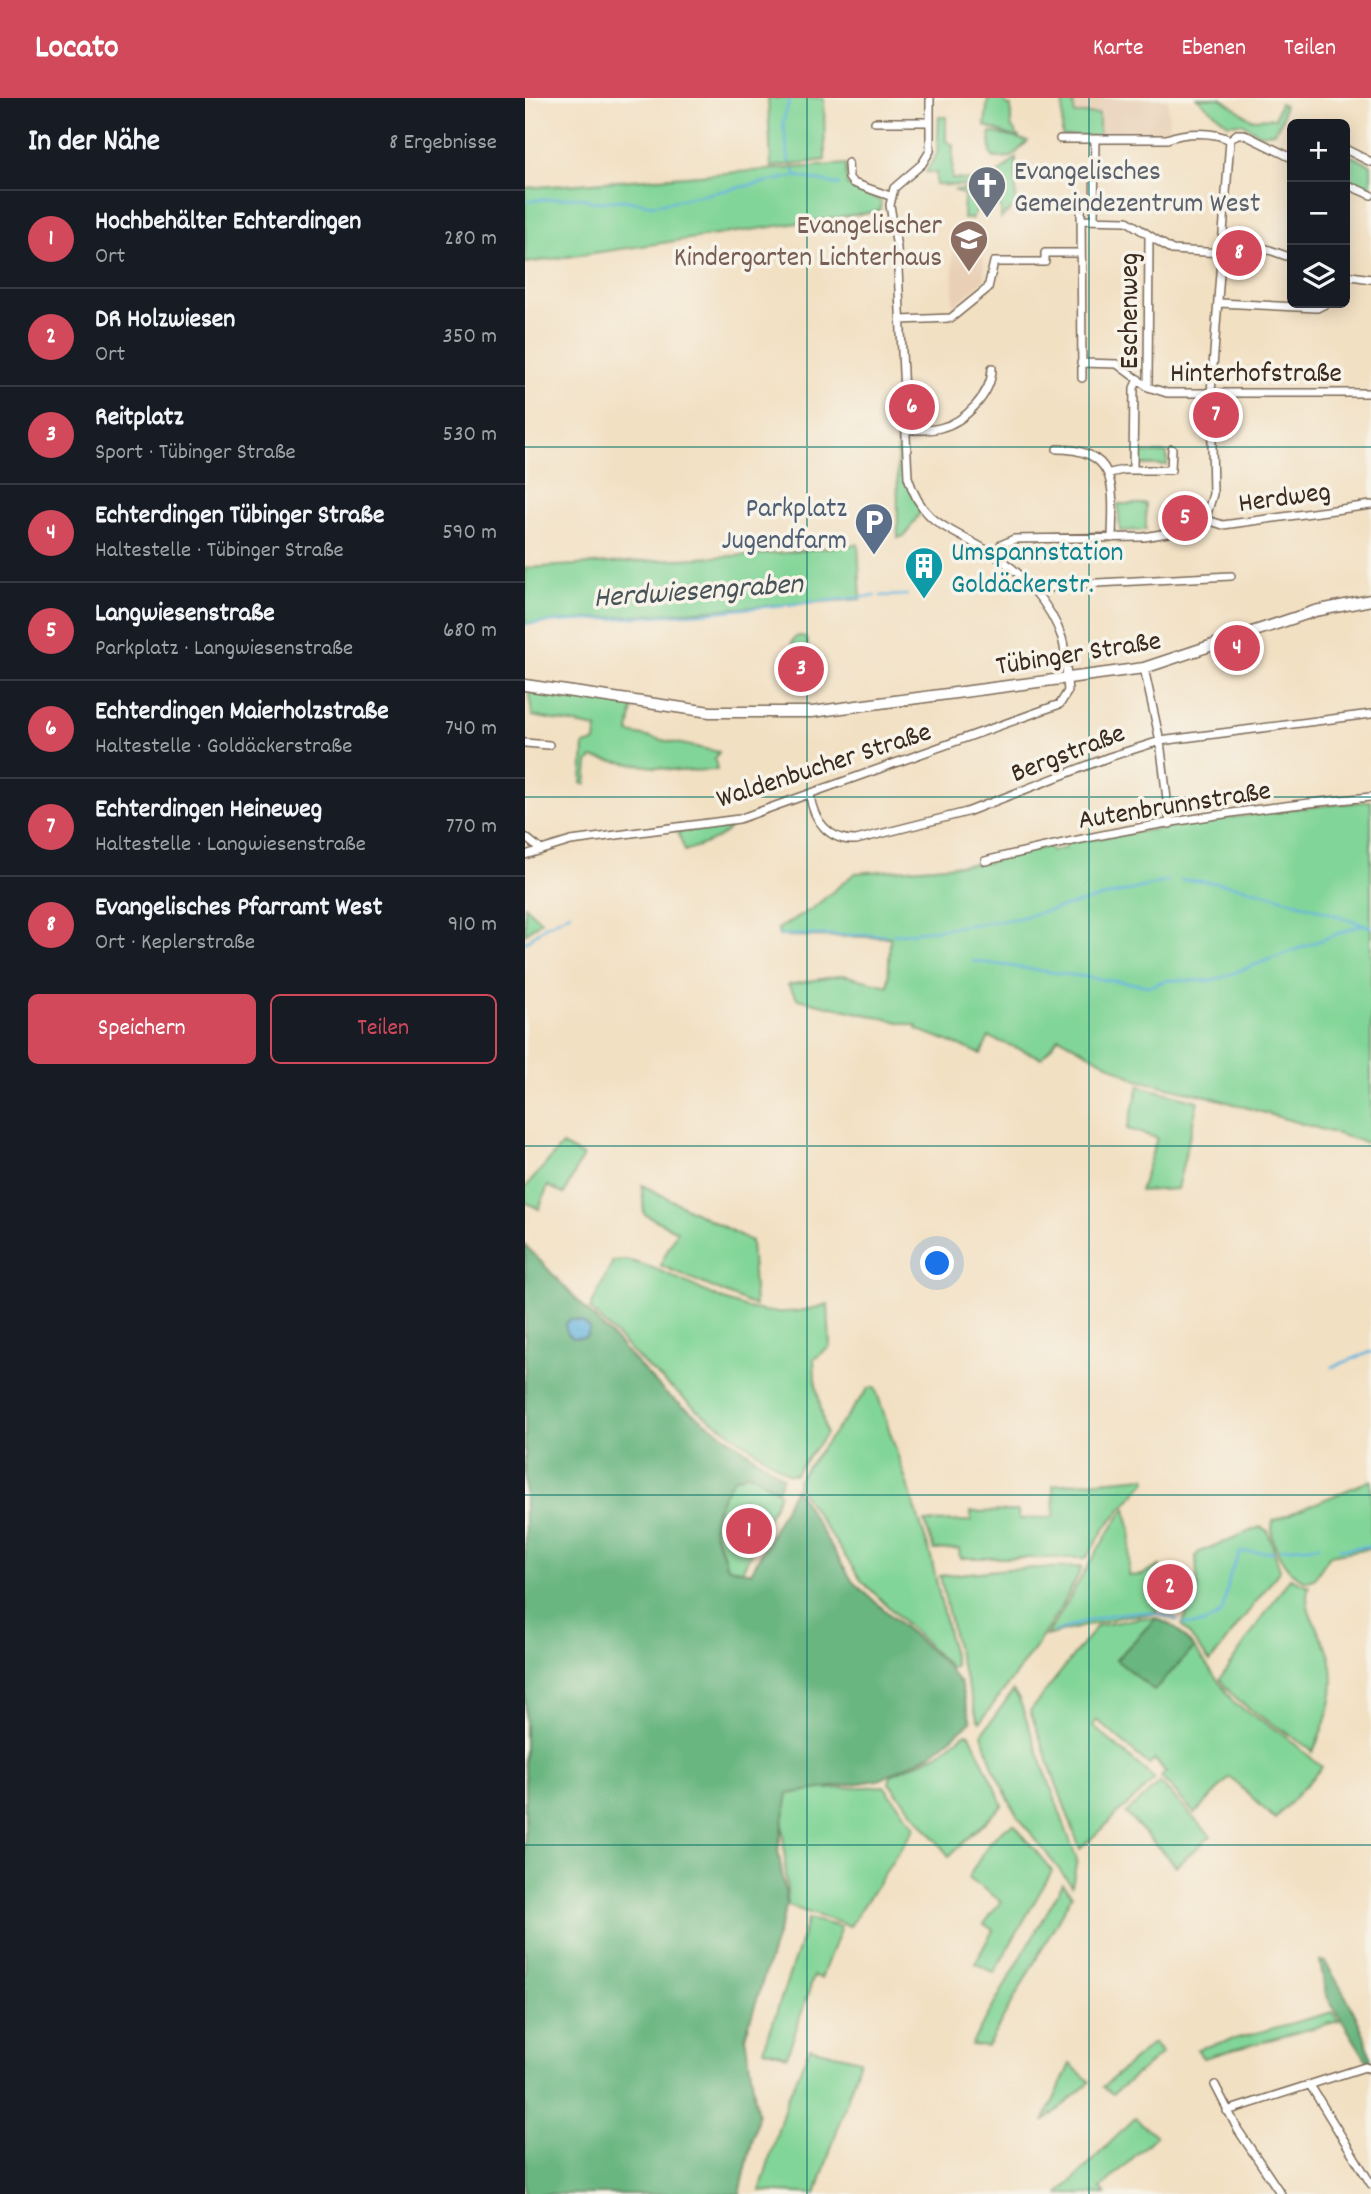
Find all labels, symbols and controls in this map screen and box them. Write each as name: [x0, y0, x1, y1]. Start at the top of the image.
text: Locato: [35, 26, 119, 73]
text: Karte: [1093, 32, 1143, 66]
text: Ebenen: [1181, 32, 1246, 66]
text: Teilen: [1284, 32, 1336, 66]
map controls: [1287, 119, 1350, 308]
button: +: [1287, 119, 1350, 182]
text: In der Nähe: [28, 122, 160, 165]
text: 8 Ergebnisse: [389, 127, 497, 160]
place label: Evangelisches Gemeindezentrum West: [1014, 154, 1260, 226]
church icon: Evangelisches Gemeindezentrum West: [966, 164, 1008, 219]
button: −: [1287, 182, 1350, 245]
text: Hochbehälter Echterdingen: [95, 204, 361, 241]
place label: Evangelischer Kindergarten Lichterhaus: [674, 208, 943, 280]
school or university icon: Evangelischer Kindergarten Lichterhaus: [948, 218, 990, 273]
text: 1: [48, 223, 54, 256]
text: 280 m: [444, 223, 497, 256]
pin: 8: [1216, 227, 1262, 279]
text: Ort: [95, 241, 125, 274]
button: layers: [1287, 245, 1350, 308]
street label: Eschenweg: [1112, 253, 1152, 369]
text: DR Holzwiesen: [95, 302, 235, 339]
text: 2: [46, 321, 56, 354]
text: 350 m: [443, 321, 497, 354]
text: Ort: [95, 339, 125, 372]
street label: Hinterhofstraße: [1170, 356, 1342, 396]
pin: 6: [889, 381, 935, 433]
pin: 7: [1193, 389, 1239, 441]
text: Reitplatz: [95, 400, 183, 437]
text: 3: [46, 419, 56, 452]
text: 530 m: [443, 419, 497, 452]
text: Sport · Tübinger Straße: [95, 437, 296, 470]
street label: Herdweg: [1236, 474, 1333, 526]
place label: Parkplatz Jugendfarm: [721, 491, 847, 563]
pin: 5: [1162, 492, 1208, 544]
text: Echterdingen Tübinger Straße: [95, 498, 384, 535]
parking icon: Parkplatz Jugendfarm: [853, 501, 895, 556]
text: 4: [46, 517, 56, 550]
text: 590 m: [442, 517, 497, 550]
text: Haltestelle · Tübinger Straße: [95, 535, 344, 568]
place label: Umspannstation Goldäckerstr.: [951, 535, 1124, 607]
building icon: Umspannstation Goldäckerstr.: [903, 545, 945, 600]
water label: Herdwiesengraben: [592, 565, 806, 622]
text: Langwiesenstraße: [95, 596, 275, 633]
text: 5: [46, 615, 56, 648]
text: 680 m: [443, 615, 497, 648]
pin: 4: [1214, 622, 1260, 674]
street label: Tübinger Straße: [993, 623, 1164, 689]
text: Parkplatz · Langwiesenstraße: [95, 633, 353, 666]
pin: 3: [778, 643, 824, 695]
text: Echterdingen Maierholzstraße: [95, 694, 389, 731]
text: 6: [45, 713, 57, 746]
text: 740 m: [445, 713, 497, 746]
street label: Waldenbucher Straße: [712, 714, 937, 821]
street label: Bergstraße: [1006, 716, 1132, 796]
text: Haltestelle · Goldäckerstraße: [95, 731, 352, 764]
street label: Autenbrunnstraße: [1076, 773, 1274, 843]
text: Echterdingen Heineweg: [95, 792, 322, 829]
text: 7: [47, 811, 55, 844]
text: 770 m: [446, 811, 497, 844]
text: Haltestelle · Langwiesenstraße: [95, 829, 366, 862]
text: Evangelisches Pfarramt West: [95, 890, 382, 927]
text: 8: [46, 909, 56, 942]
text: 910 m: [448, 909, 497, 942]
text: Ort · Keplerstraße: [95, 927, 255, 960]
button: Speichern: [28, 994, 256, 1064]
button: Teilen: [270, 994, 497, 1064]
your location: [920, 1246, 954, 1280]
pin: 1: [726, 1505, 772, 1557]
pin: 2: [1147, 1561, 1193, 1613]

